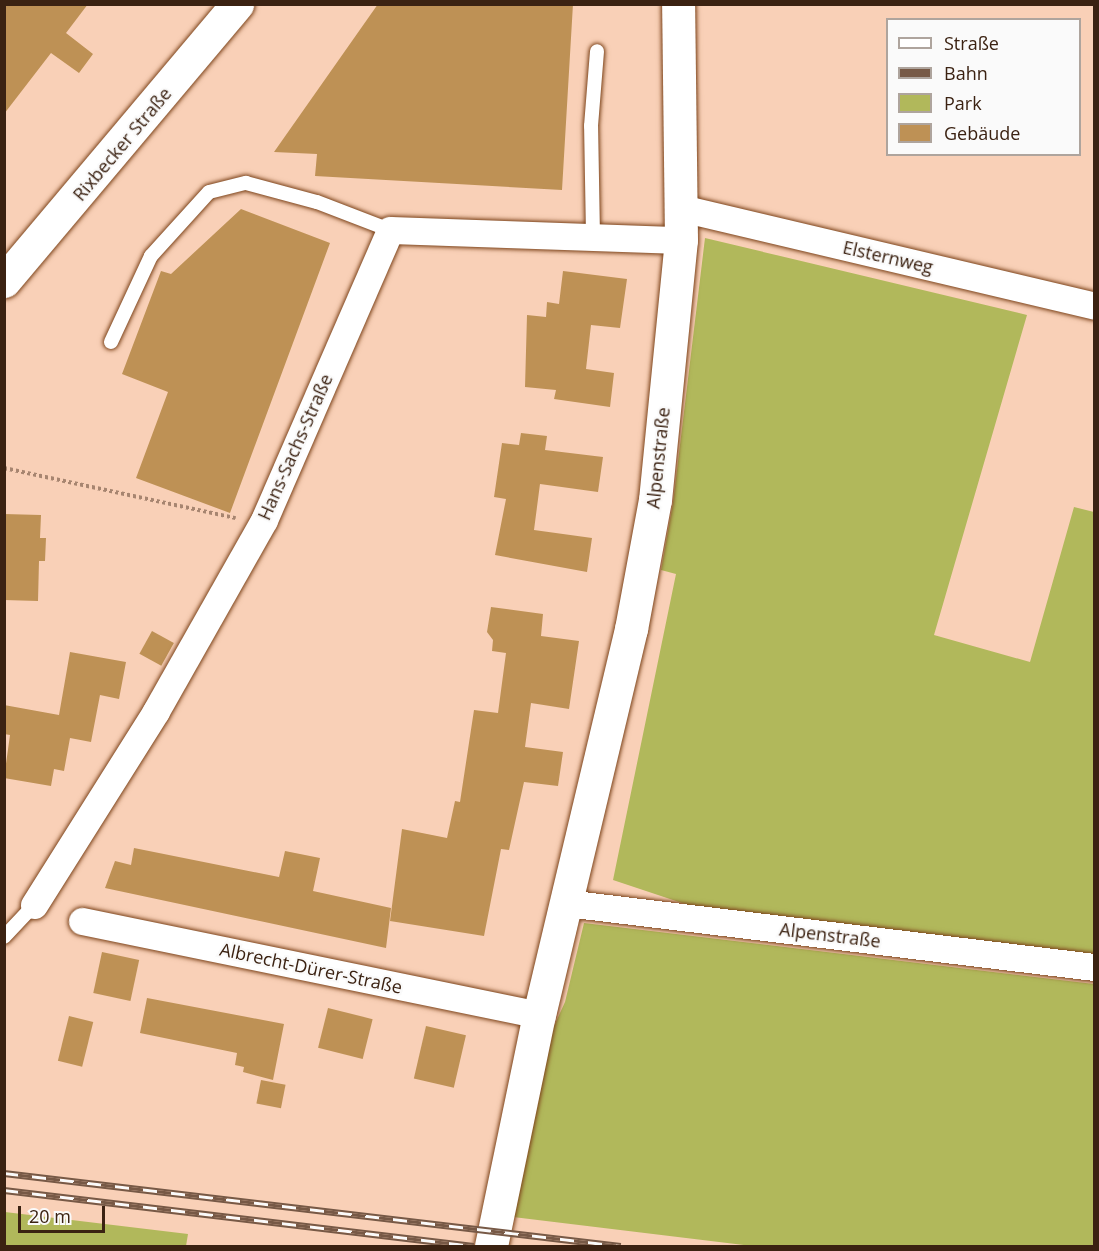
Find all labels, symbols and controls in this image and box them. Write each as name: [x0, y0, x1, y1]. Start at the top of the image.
legend: [886, 18, 1081, 156]
text: Straße: [944, 31, 999, 55]
text: Bahn: [944, 61, 988, 85]
street label: Rixbecker Straße: [68, 83, 176, 205]
text: Park: [944, 91, 982, 115]
text: Gebäude: [944, 121, 1020, 145]
street label: Elsternweg: [841, 236, 935, 278]
street label: Hans-Sachs-Straße: [253, 371, 337, 523]
street label: Alpenstraße: [642, 406, 674, 510]
street label: Alpenstraße: [778, 918, 882, 952]
street label: Albrecht-Dürer-Straße: [218, 938, 404, 998]
scale bar: [21, 1194, 108, 1232]
text: 20 m: [29, 1204, 71, 1228]

